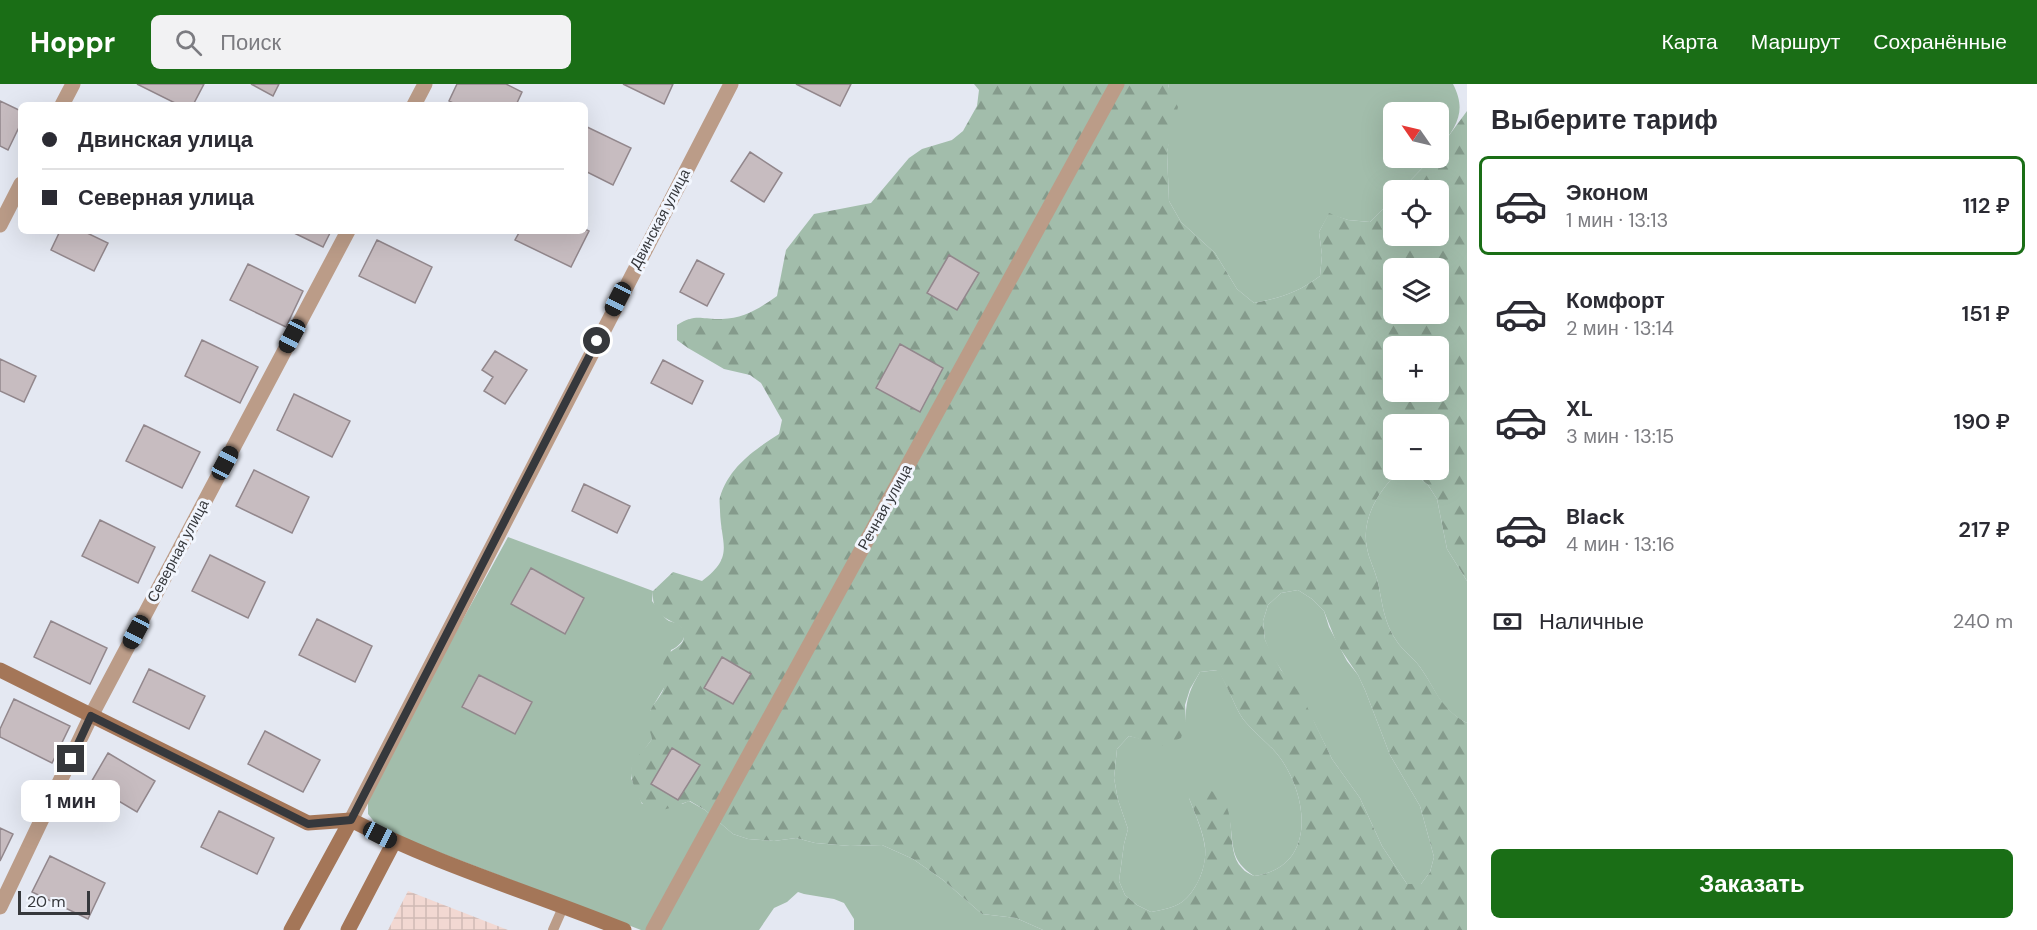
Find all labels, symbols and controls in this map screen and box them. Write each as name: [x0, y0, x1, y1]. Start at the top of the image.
search box: [151, 15, 571, 69]
text: Hoppr: [30, 24, 115, 61]
icon: search: [172, 26, 205, 59]
text: Поиск: [220, 28, 281, 57]
text: Карта: [1662, 28, 1718, 56]
text: Маршрут: [1751, 28, 1840, 56]
text: Сохранённые: [1873, 28, 2007, 56]
north arrow: [1383, 102, 1449, 168]
map controls: [1383, 102, 1449, 480]
text: Выберите тариф: [1491, 102, 1718, 137]
text: Двинская улица: [78, 125, 253, 154]
street label: Двинская улица: [625, 165, 695, 273]
text: Эконом: [1566, 178, 1649, 207]
icon: car: [1494, 179, 1548, 233]
button: locate: [1383, 180, 1449, 246]
text: Северная улица: [78, 183, 254, 212]
text: 112 ₽: [1962, 191, 2010, 220]
text: 1 мин · 13:13: [1566, 207, 1668, 233]
button: layers: [1383, 258, 1449, 324]
car: [602, 279, 634, 319]
text: Комфорт: [1566, 286, 1665, 315]
icon: car: [1494, 287, 1548, 341]
text: 151 ₽: [1962, 299, 2010, 328]
text: 2 мин · 13:14: [1566, 315, 1674, 341]
car: [276, 316, 308, 356]
route start: [583, 327, 610, 354]
button: +: [1383, 336, 1449, 402]
text: XL: [1566, 394, 1593, 423]
icon: car: [1494, 395, 1548, 449]
text: 190 ₽: [1954, 407, 2010, 436]
button: −: [1383, 414, 1449, 480]
text: 3 мин · 13:15: [1566, 423, 1674, 449]
car: [209, 443, 241, 483]
street label: Речная улица: [853, 460, 917, 553]
street label: Северная улица: [142, 496, 214, 606]
text: Black: [1566, 502, 1625, 531]
icon: car: [1494, 503, 1548, 557]
text: 217 ₽: [1958, 515, 2010, 544]
text: 4 мин · 13:16: [1566, 531, 1675, 557]
icon: cash: [1491, 605, 1524, 638]
text: Наличные: [1539, 607, 1644, 636]
text: 240 m: [1953, 608, 2013, 634]
car: [120, 612, 152, 652]
route end: [57, 745, 84, 772]
callout: 1 мин: [22, 780, 121, 822]
text: 1 мин: [45, 788, 96, 814]
car: [360, 819, 400, 851]
button: Заказать: [1491, 849, 2013, 918]
scale bar: [18, 888, 90, 916]
text: 20 m: [27, 891, 66, 912]

